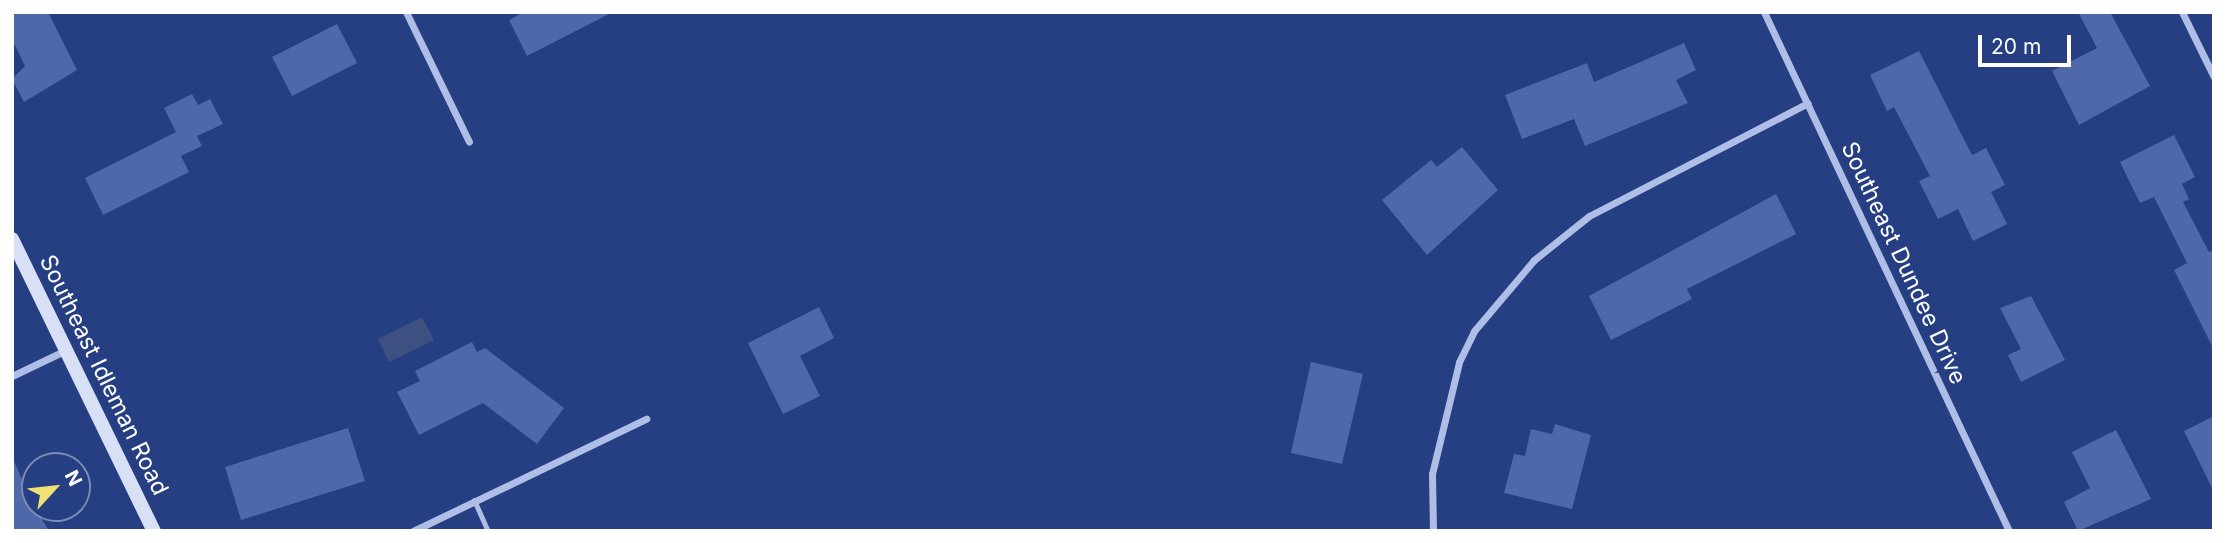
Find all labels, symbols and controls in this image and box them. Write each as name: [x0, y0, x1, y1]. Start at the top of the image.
scale bar: [1981, 21, 2074, 65]
text: 20 m: [1991, 34, 2041, 59]
street label: Southeast Dundee Drive: [1836, 137, 1972, 389]
street label: Southeast Idleman Road: [34, 250, 174, 500]
north arrow: [21, 452, 91, 522]
text: N: [60, 466, 87, 490]

